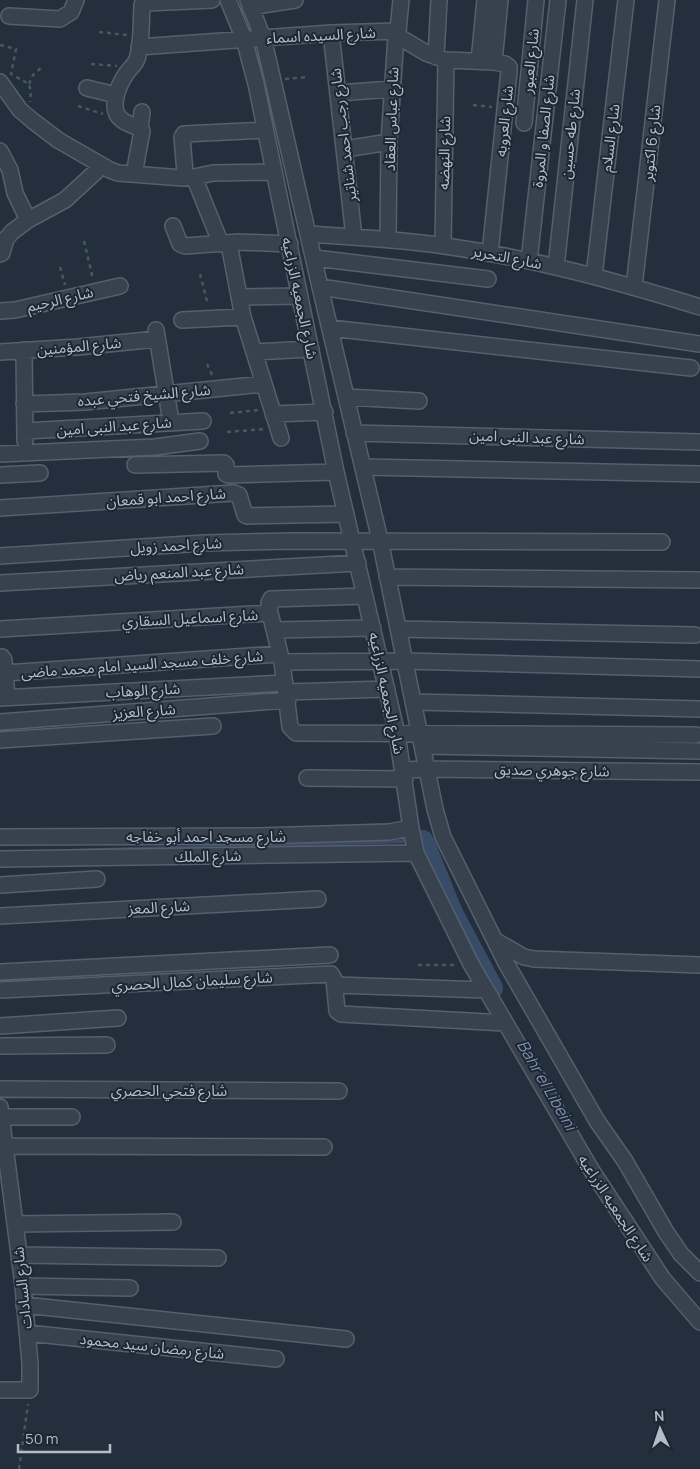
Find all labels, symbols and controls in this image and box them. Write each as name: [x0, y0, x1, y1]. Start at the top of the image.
street label: شارع السيده اسماء: [266, 22, 377, 50]
street label: شارع العبور: [516, 27, 546, 96]
street label: شارع رجب احمد شناتير: [324, 66, 364, 204]
street label: شارع عباس العقاد: [379, 66, 405, 172]
street label: شارع الصفا و المروة: [527, 73, 561, 189]
street label: شارع العروبه: [490, 84, 520, 158]
street label: شارع طه حسين: [555, 88, 587, 180]
street label: شارع السلام: [595, 102, 627, 174]
street label: شارع 6 اكتوبر: [636, 103, 667, 184]
street label: شارع النهضه: [433, 116, 457, 190]
street label: شارع الجمعيه الزراعيه: [275, 235, 323, 362]
street label: شارع التحرير: [469, 240, 544, 276]
street label: شارع الرحيم: [25, 281, 96, 319]
street label: شارع المؤمنين: [36, 332, 123, 362]
street label: شارع الشيخ فتحي عبده: [77, 379, 212, 413]
street label: شارع عبد النبى امين: [56, 411, 173, 443]
street label: شارع عبد النبى امين: [469, 424, 585, 452]
street label: شارع احمد ابو قمعان: [106, 482, 227, 514]
street label: شارع احمد زويل: [130, 532, 223, 560]
street label: شارع عبد المنعم رياض: [114, 558, 245, 588]
street label: شارع اسماعيل السقاري: [121, 604, 259, 634]
street label: شارع الجمعيه الزراعيه: [362, 630, 410, 757]
street label: شارع خلف مسجد السيد امام محمد ماضى: [20, 645, 264, 685]
street label: شارع الوهاب: [105, 678, 181, 704]
street label: شارع العزيز: [111, 698, 177, 726]
street label: شارع جوهري صديق: [494, 758, 610, 784]
street label: شارع مسجد احمد أبو خفاجه: [126, 826, 286, 849]
street label: شارع الملك: [174, 845, 242, 869]
street label: شارع المعز: [126, 895, 191, 921]
street label: شارع سليمان كمال الحصري: [111, 966, 274, 998]
water label: Bahr el Libeini: [512, 1036, 583, 1136]
street label: شارع فتحي الحصري: [111, 1080, 228, 1103]
street label: شارع الجمعيه الزراعيه: [572, 1150, 659, 1267]
street label: شارع السادات: [7, 1245, 39, 1330]
street label: شارع رمضان سيد محمود: [78, 1328, 226, 1366]
north arrow: [635, 1404, 685, 1454]
text: N: [654, 1406, 665, 1425]
scale bar: [18, 1422, 110, 1454]
text: 50 m: [25, 1428, 59, 1449]

